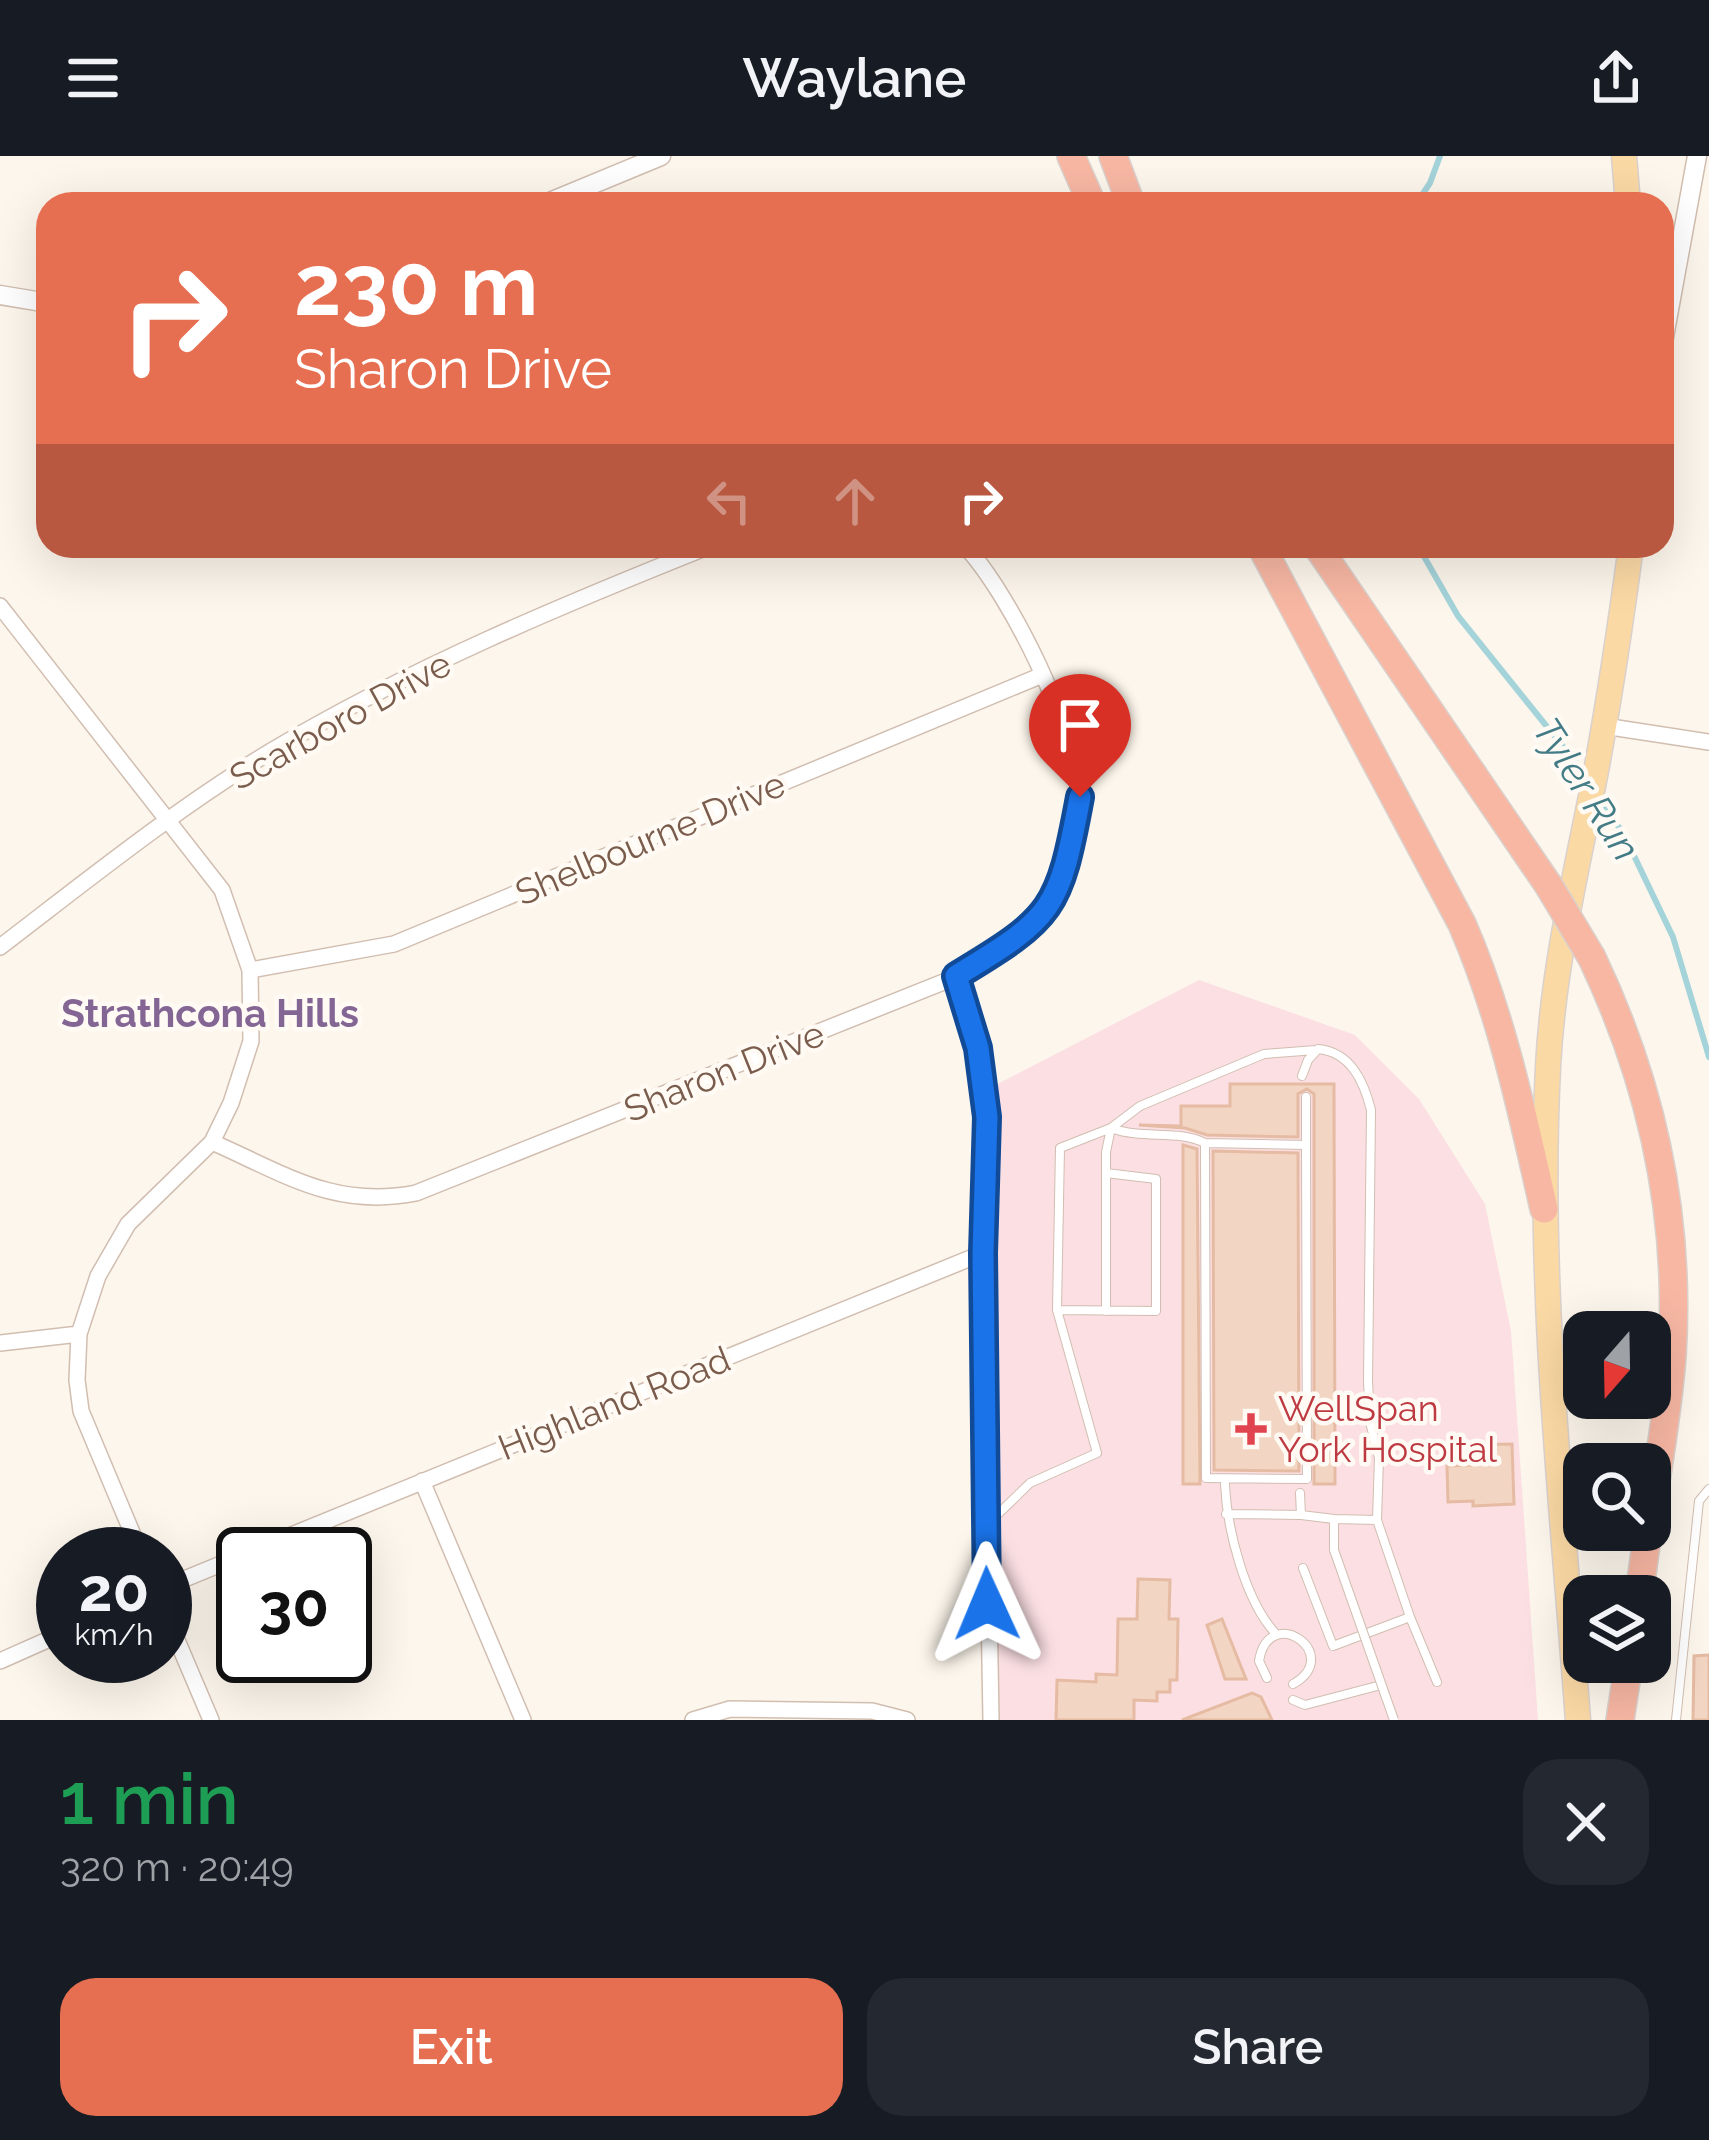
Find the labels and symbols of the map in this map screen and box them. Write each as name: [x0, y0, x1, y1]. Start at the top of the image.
street label: Scarboro Drive: [222, 642, 458, 798]
pin: [1029, 674, 1131, 797]
water label: Tyler Run: [1524, 709, 1650, 869]
street label: Shelbourne Drive: [509, 762, 791, 914]
district label: Strathcona Hills: [61, 990, 359, 1036]
street label: Sharon Drive: [618, 1012, 830, 1130]
north arrow: [1563, 1311, 1671, 1419]
street label: Highland Road: [492, 1337, 736, 1469]
place label: WellSpan York Hospital: [1278, 1387, 1497, 1470]
marker: WellSpan York Hospital: [1235, 1413, 1267, 1445]
speed limit sign: 30: [216, 1527, 372, 1683]
position arrow: [924, 1541, 1050, 1667]

